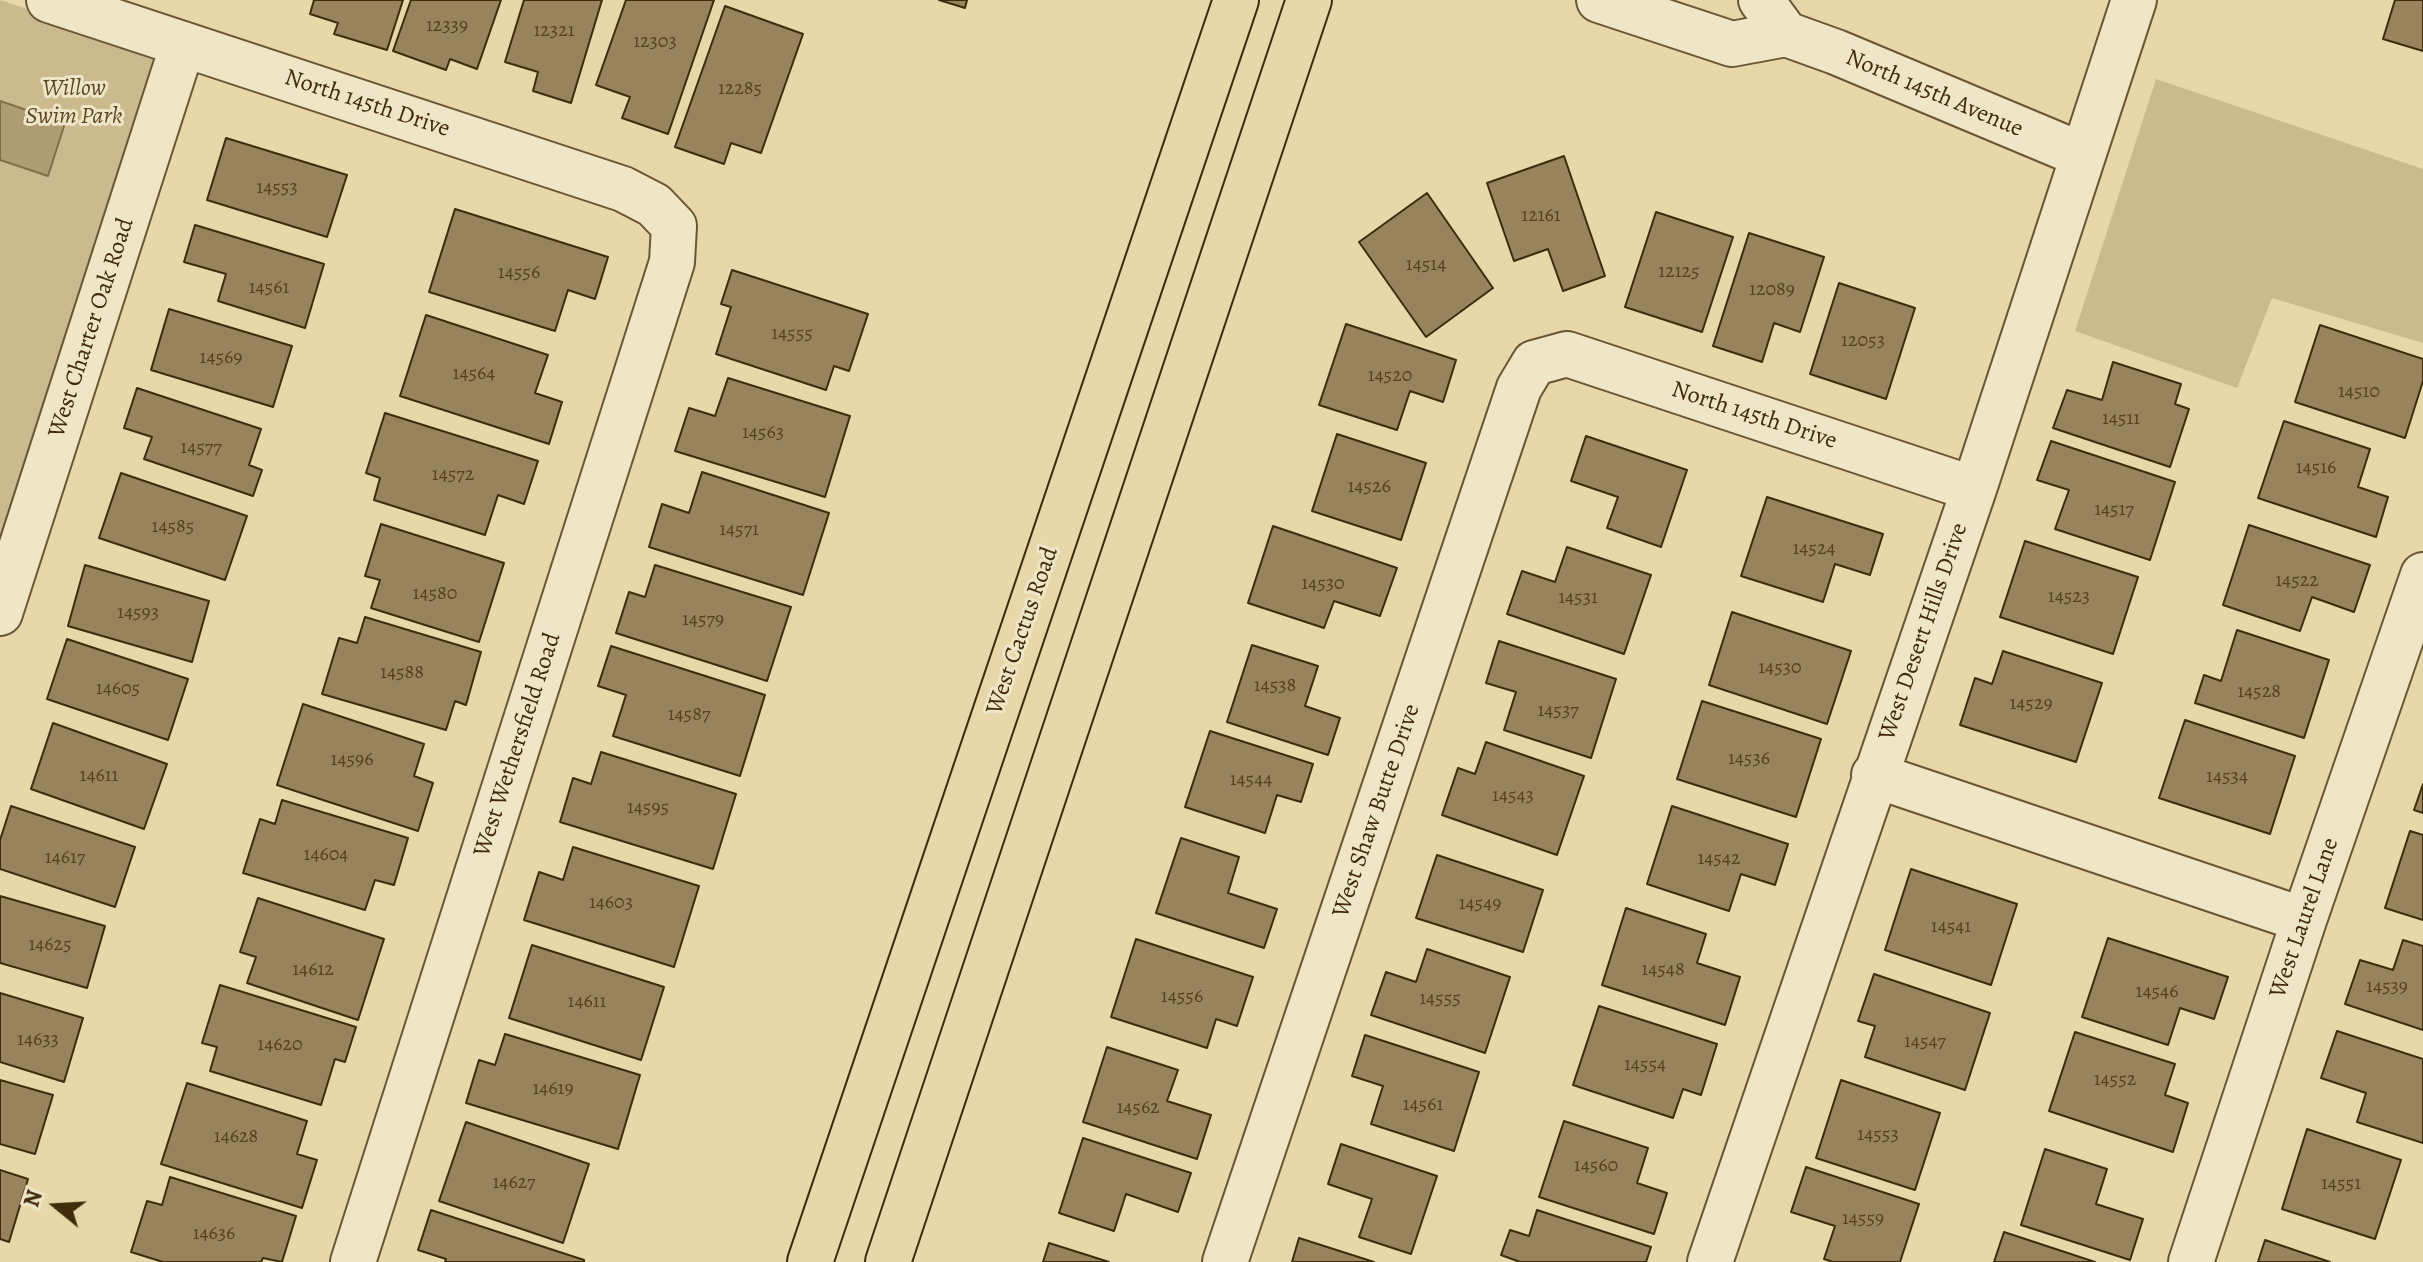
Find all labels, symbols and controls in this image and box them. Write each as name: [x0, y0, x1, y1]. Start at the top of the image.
house number: 12339: [426, 14, 468, 38]
house number: 12321: [534, 19, 574, 43]
house number: 12303: [633, 30, 677, 54]
street label: North 145th Avenue: [1841, 44, 2027, 144]
street label: North 145th Drive: [281, 64, 453, 144]
park label: Willow Swim Park: [26, 75, 122, 131]
house number: 12285: [718, 77, 762, 101]
house number: 14553: [256, 176, 298, 200]
house number: 12161: [1521, 204, 1561, 228]
street label: West Charter Oak Road: [43, 215, 141, 441]
house number: 14514: [1406, 253, 1446, 277]
house number: 12125: [1658, 260, 1700, 284]
house number: 14556: [498, 261, 540, 285]
house number: 14561: [249, 276, 289, 300]
house number: 12089: [1749, 278, 1795, 302]
house number: 14555: [771, 322, 813, 346]
house number: 12053: [1841, 329, 1885, 353]
house number: 14569: [200, 346, 242, 370]
house number: 14564: [453, 362, 495, 386]
house number: 14520: [1368, 364, 1412, 388]
street label: North 145th Drive: [1668, 376, 1840, 456]
house number: 14510: [2338, 380, 2380, 404]
house number: 14511: [2102, 407, 2140, 431]
house number: 14563: [742, 421, 784, 445]
house number: 14577: [180, 436, 222, 460]
house number: 14516: [2296, 456, 2336, 480]
house number: 14572: [432, 463, 474, 487]
house number: 14526: [1347, 475, 1391, 499]
house number: 14517: [2094, 498, 2134, 522]
house number: 14585: [152, 515, 194, 539]
house number: 14571: [719, 518, 759, 542]
street label: West Desert Hills Drive: [1873, 519, 1975, 745]
house number: 14524: [1792, 537, 1836, 561]
street label: West Cactus Road: [981, 543, 1065, 719]
house number: 14522: [2275, 569, 2319, 593]
house number: 14530: [1301, 572, 1345, 596]
house number: 14580: [413, 582, 457, 606]
house number: 14523: [2048, 585, 2090, 609]
house number: 14531: [1558, 586, 1598, 610]
house number: 14593: [117, 601, 159, 625]
house number: 14579: [682, 608, 724, 632]
street label: West Wethersfield Road: [468, 629, 568, 861]
house number: 14530: [1758, 656, 1802, 680]
house number: 14588: [380, 661, 424, 685]
house number: 14538: [1254, 674, 1296, 698]
house number: 14605: [96, 677, 140, 701]
house number: 14528: [2237, 680, 2281, 704]
house number: 14529: [2009, 692, 2053, 716]
house number: 14537: [1537, 699, 1579, 723]
street label: West Shaw Butte Drive: [1327, 700, 1427, 922]
house number: 14587: [668, 703, 710, 727]
house number: 14536: [1728, 747, 1770, 771]
house number: 14596: [331, 748, 373, 772]
house number: 14611: [80, 764, 118, 788]
house number: 14534: [2206, 765, 2248, 789]
house number: 14544: [1230, 768, 1272, 792]
house number: 14543: [1492, 784, 1534, 808]
house number: 14595: [627, 796, 669, 820]
street label: West Laurel Lane: [2264, 834, 2346, 1002]
house number: 14604: [304, 843, 348, 867]
house number: 14617: [45, 846, 85, 870]
house number: 14542: [1697, 847, 1741, 871]
house number: 14603: [589, 891, 633, 915]
house number: 14549: [1459, 892, 1501, 916]
house number: 14541: [1931, 915, 1971, 939]
house number: 14625: [28, 933, 72, 957]
house number: 14612: [292, 958, 334, 982]
house number: 14548: [1641, 958, 1685, 982]
house number: 14539: [2366, 975, 2408, 999]
house number: 14546: [2136, 980, 2178, 1004]
house number: 14556: [1161, 985, 1203, 1009]
house number: 14555: [1419, 987, 1461, 1011]
house number: 14611: [568, 990, 606, 1014]
house number: 14633: [17, 1028, 59, 1052]
house number: 14547: [1904, 1030, 1946, 1054]
house number: 14620: [257, 1033, 303, 1057]
house number: 14554: [1624, 1053, 1666, 1077]
house number: 14552: [2094, 1068, 2136, 1092]
house number: 14619: [532, 1077, 574, 1101]
house number: 14561: [1403, 1093, 1443, 1117]
house number: 14562: [1116, 1096, 1160, 1120]
house number: 14553: [1857, 1123, 1899, 1147]
house number: 14628: [214, 1125, 258, 1149]
house number: 14560: [1574, 1154, 1618, 1178]
north arrow: [16, 1166, 96, 1246]
house number: 14627: [492, 1171, 536, 1195]
house number: 14551: [2321, 1172, 2361, 1196]
text: N: [16, 1186, 50, 1211]
house number: 14559: [1842, 1207, 1884, 1231]
house number: 14636: [193, 1222, 235, 1246]

